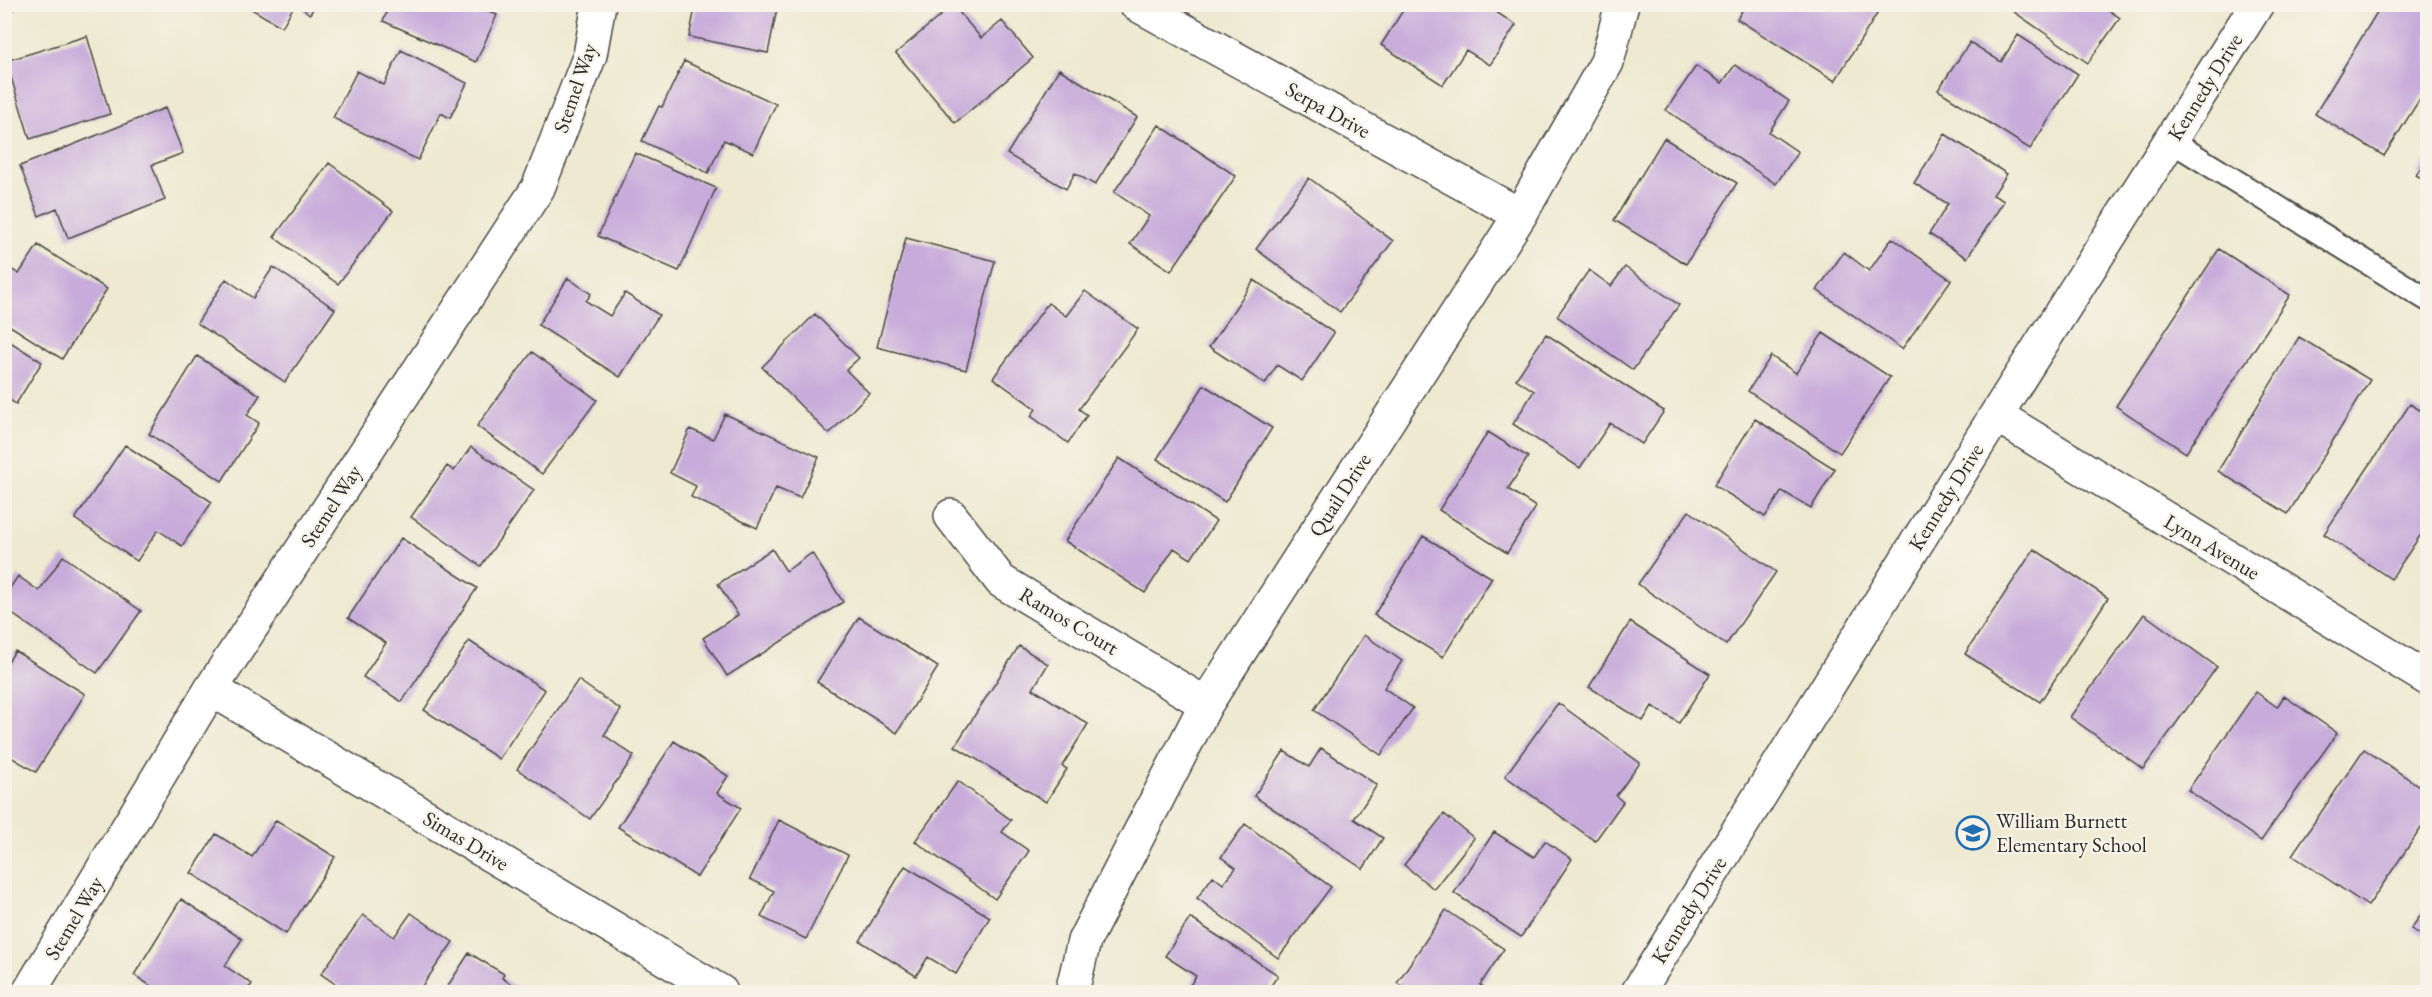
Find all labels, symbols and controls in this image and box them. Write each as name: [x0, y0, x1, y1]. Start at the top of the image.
street label: Kennedy Drive: [2161, 28, 2248, 145]
street label: Stemel Way: [547, 39, 603, 136]
street label: Serpa Drive: [1281, 75, 1375, 144]
street label: Kennedy Drive: [1902, 438, 1989, 555]
street label: Quail Drive: [1302, 448, 1378, 542]
street label: Stemel Way: [294, 459, 368, 552]
street label: Lynn Avenue: [2159, 507, 2265, 586]
street label: Ramos Court: [1015, 580, 1124, 661]
street label: Simas Drive: [418, 804, 514, 877]
place label: William Burnett Elementary School: [1996, 807, 2147, 858]
school or university icon: William Burnett Elementary School: [1955, 815, 1991, 851]
street label: Kennedy Drive: [1645, 851, 1732, 968]
street label: Stemel Way: [38, 870, 109, 964]

